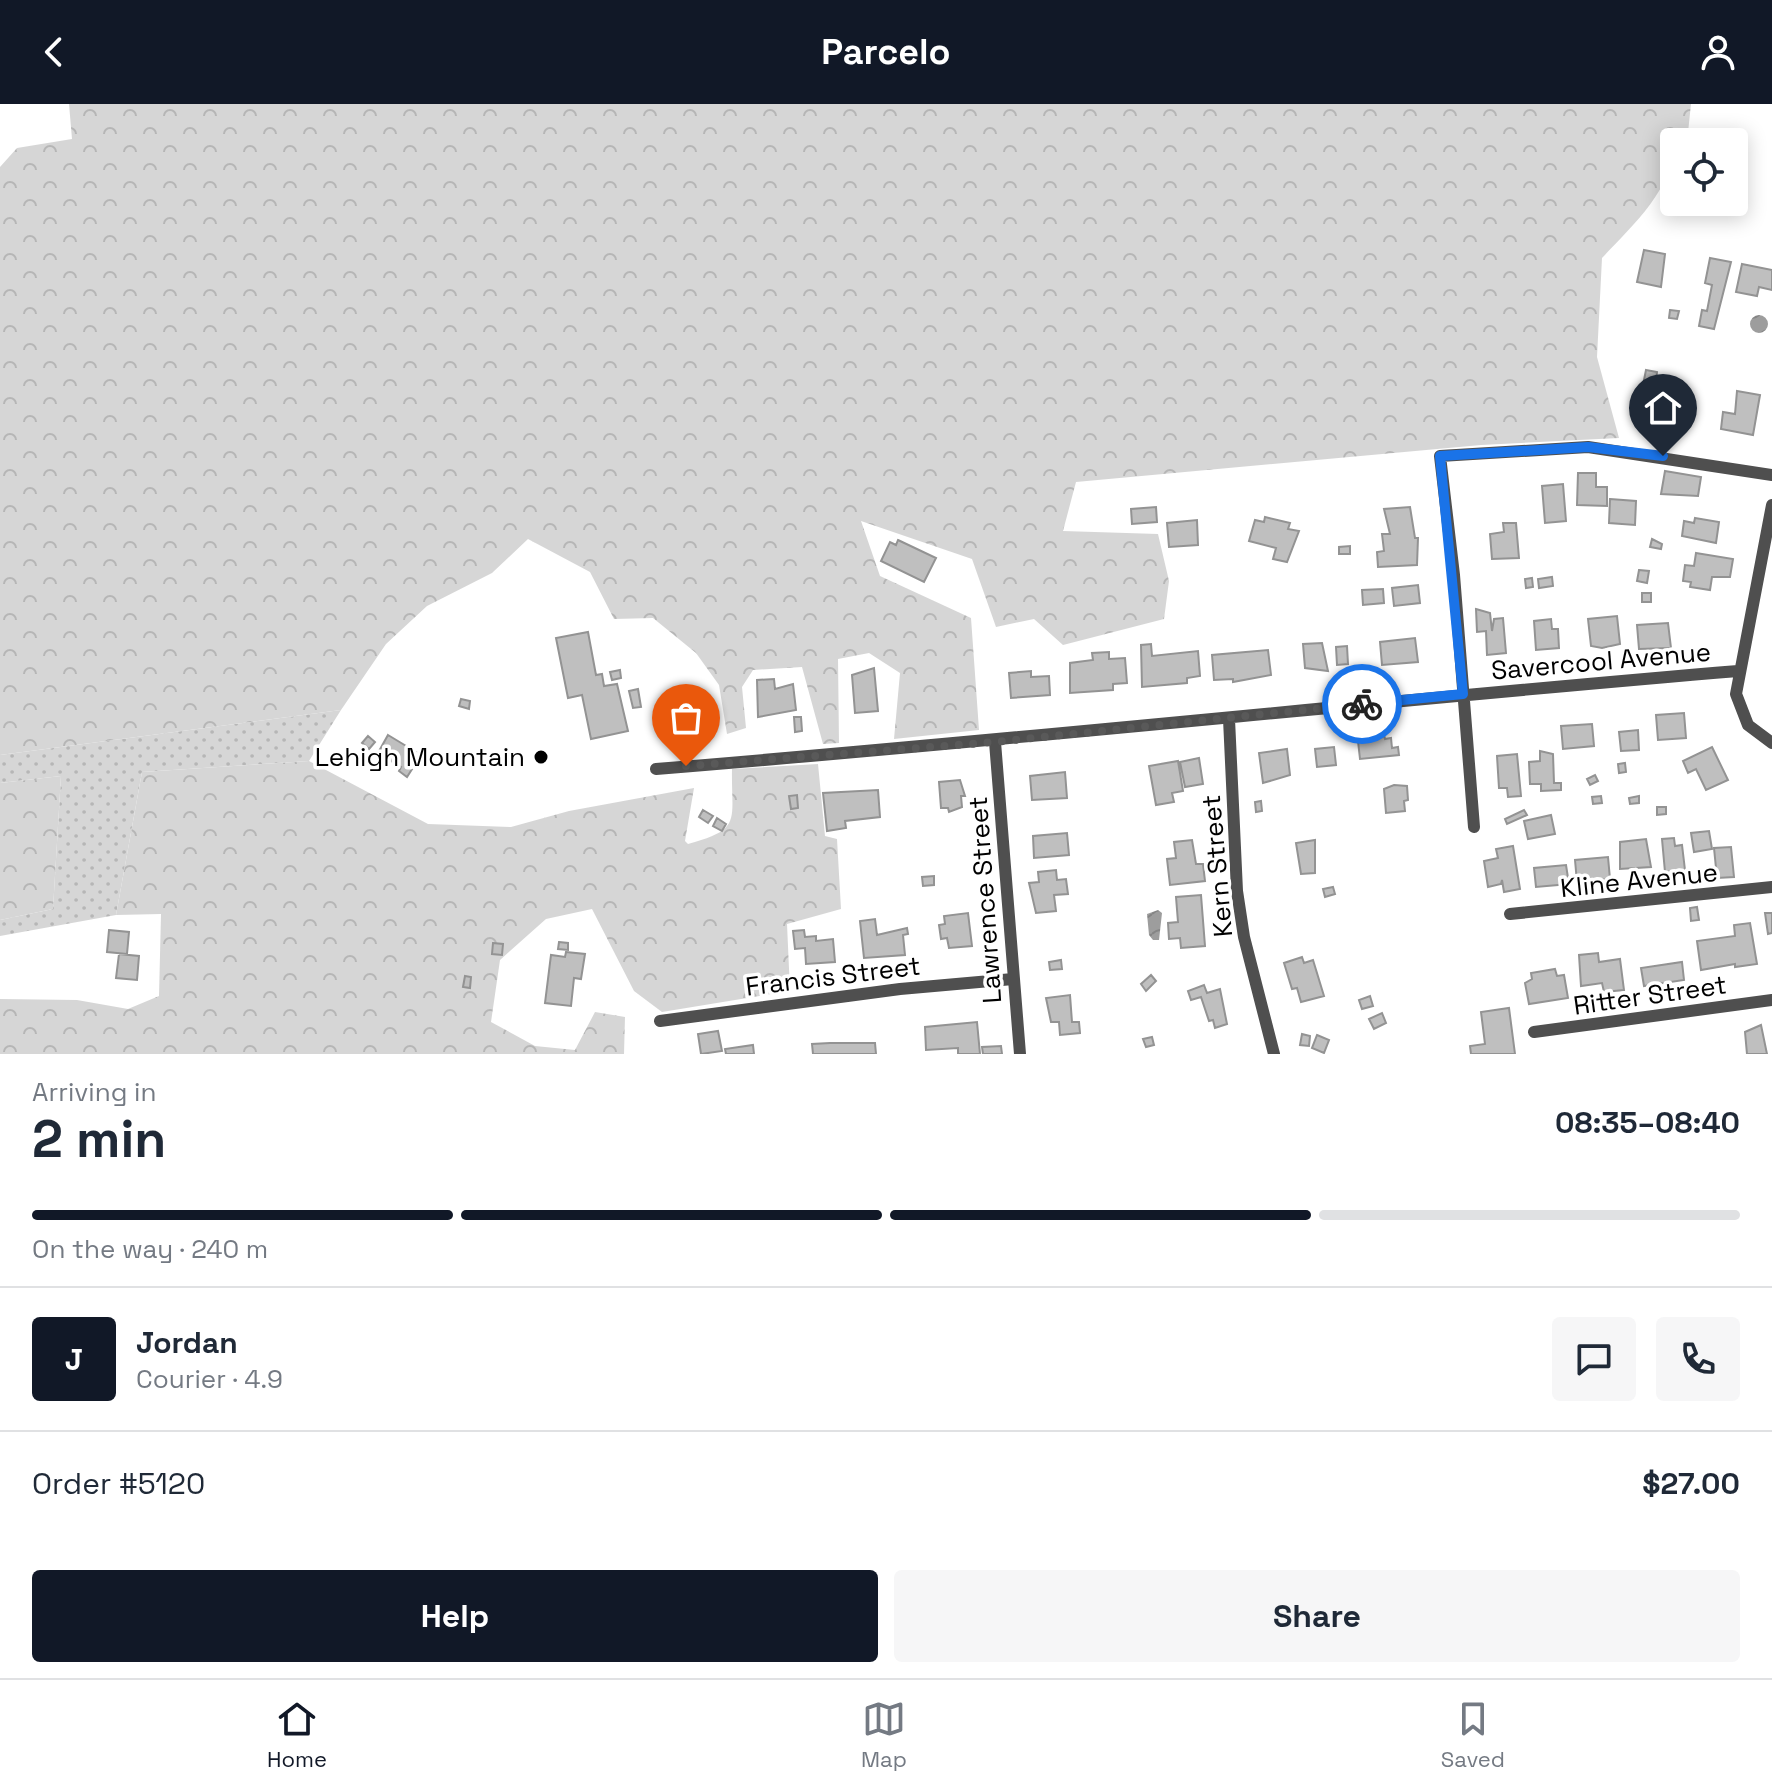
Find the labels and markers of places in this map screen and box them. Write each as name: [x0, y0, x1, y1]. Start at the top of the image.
pin: [1629, 374, 1697, 456]
pin: [652, 684, 720, 766]
place label: Lehigh Mountain: [315, 740, 525, 774]
marker: Lehigh Mountain: [532, 748, 550, 766]

